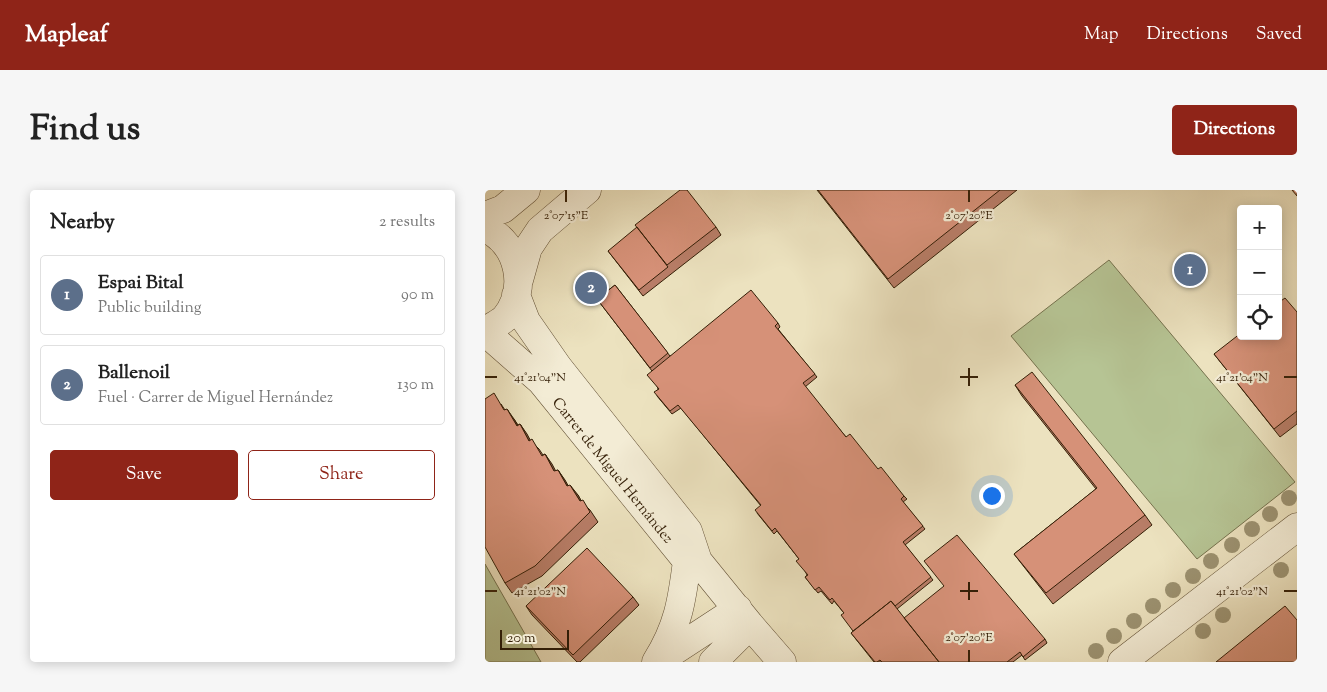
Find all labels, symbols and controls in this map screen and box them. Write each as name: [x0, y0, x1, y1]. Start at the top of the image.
text: Mapleaf: [25, 18, 108, 52]
text: Map: [1084, 22, 1119, 48]
text: Directions: [1147, 22, 1228, 48]
text: Saved: [1256, 22, 1302, 48]
text: Find us: [30, 105, 140, 156]
button: Directions: [1172, 105, 1297, 155]
map controls: [1237, 205, 1282, 340]
button: +: [1237, 205, 1282, 250]
text: 2°07'15"E: [544, 207, 589, 225]
text: 2°07'20"E: [945, 207, 994, 225]
text: Nearby: [50, 208, 115, 238]
text: 2 results: [379, 211, 435, 234]
button: −: [1237, 250, 1282, 295]
pin: 1: [1174, 251, 1206, 289]
pin: 2: [575, 269, 607, 307]
text: Espai Bital: [98, 270, 184, 297]
text: 1: [64, 284, 70, 307]
text: 90 m: [401, 284, 434, 307]
button: locate: [1237, 295, 1282, 340]
text: Public building: [98, 297, 202, 320]
text: Ballenoil: [98, 360, 170, 387]
text: 41°21'04"N: [514, 369, 566, 387]
text: 41°21'04"N: [1216, 369, 1268, 387]
text: 2: [63, 374, 71, 397]
text: 130 m: [397, 374, 434, 397]
text: Fuel · Carrer de Miguel Hernández: [98, 387, 333, 410]
street label: Carrer de Miguel Hernández: [546, 393, 678, 549]
button: Save: [50, 450, 238, 500]
button: Share: [248, 450, 435, 500]
your location: [979, 483, 1005, 509]
text: 41°21'02"N: [514, 583, 566, 601]
text: 41°21'02"N: [1216, 583, 1268, 601]
scale bar: [500, 627, 569, 650]
text: 20 m: [507, 629, 536, 649]
text: 2°07'20"E: [945, 629, 994, 647]

